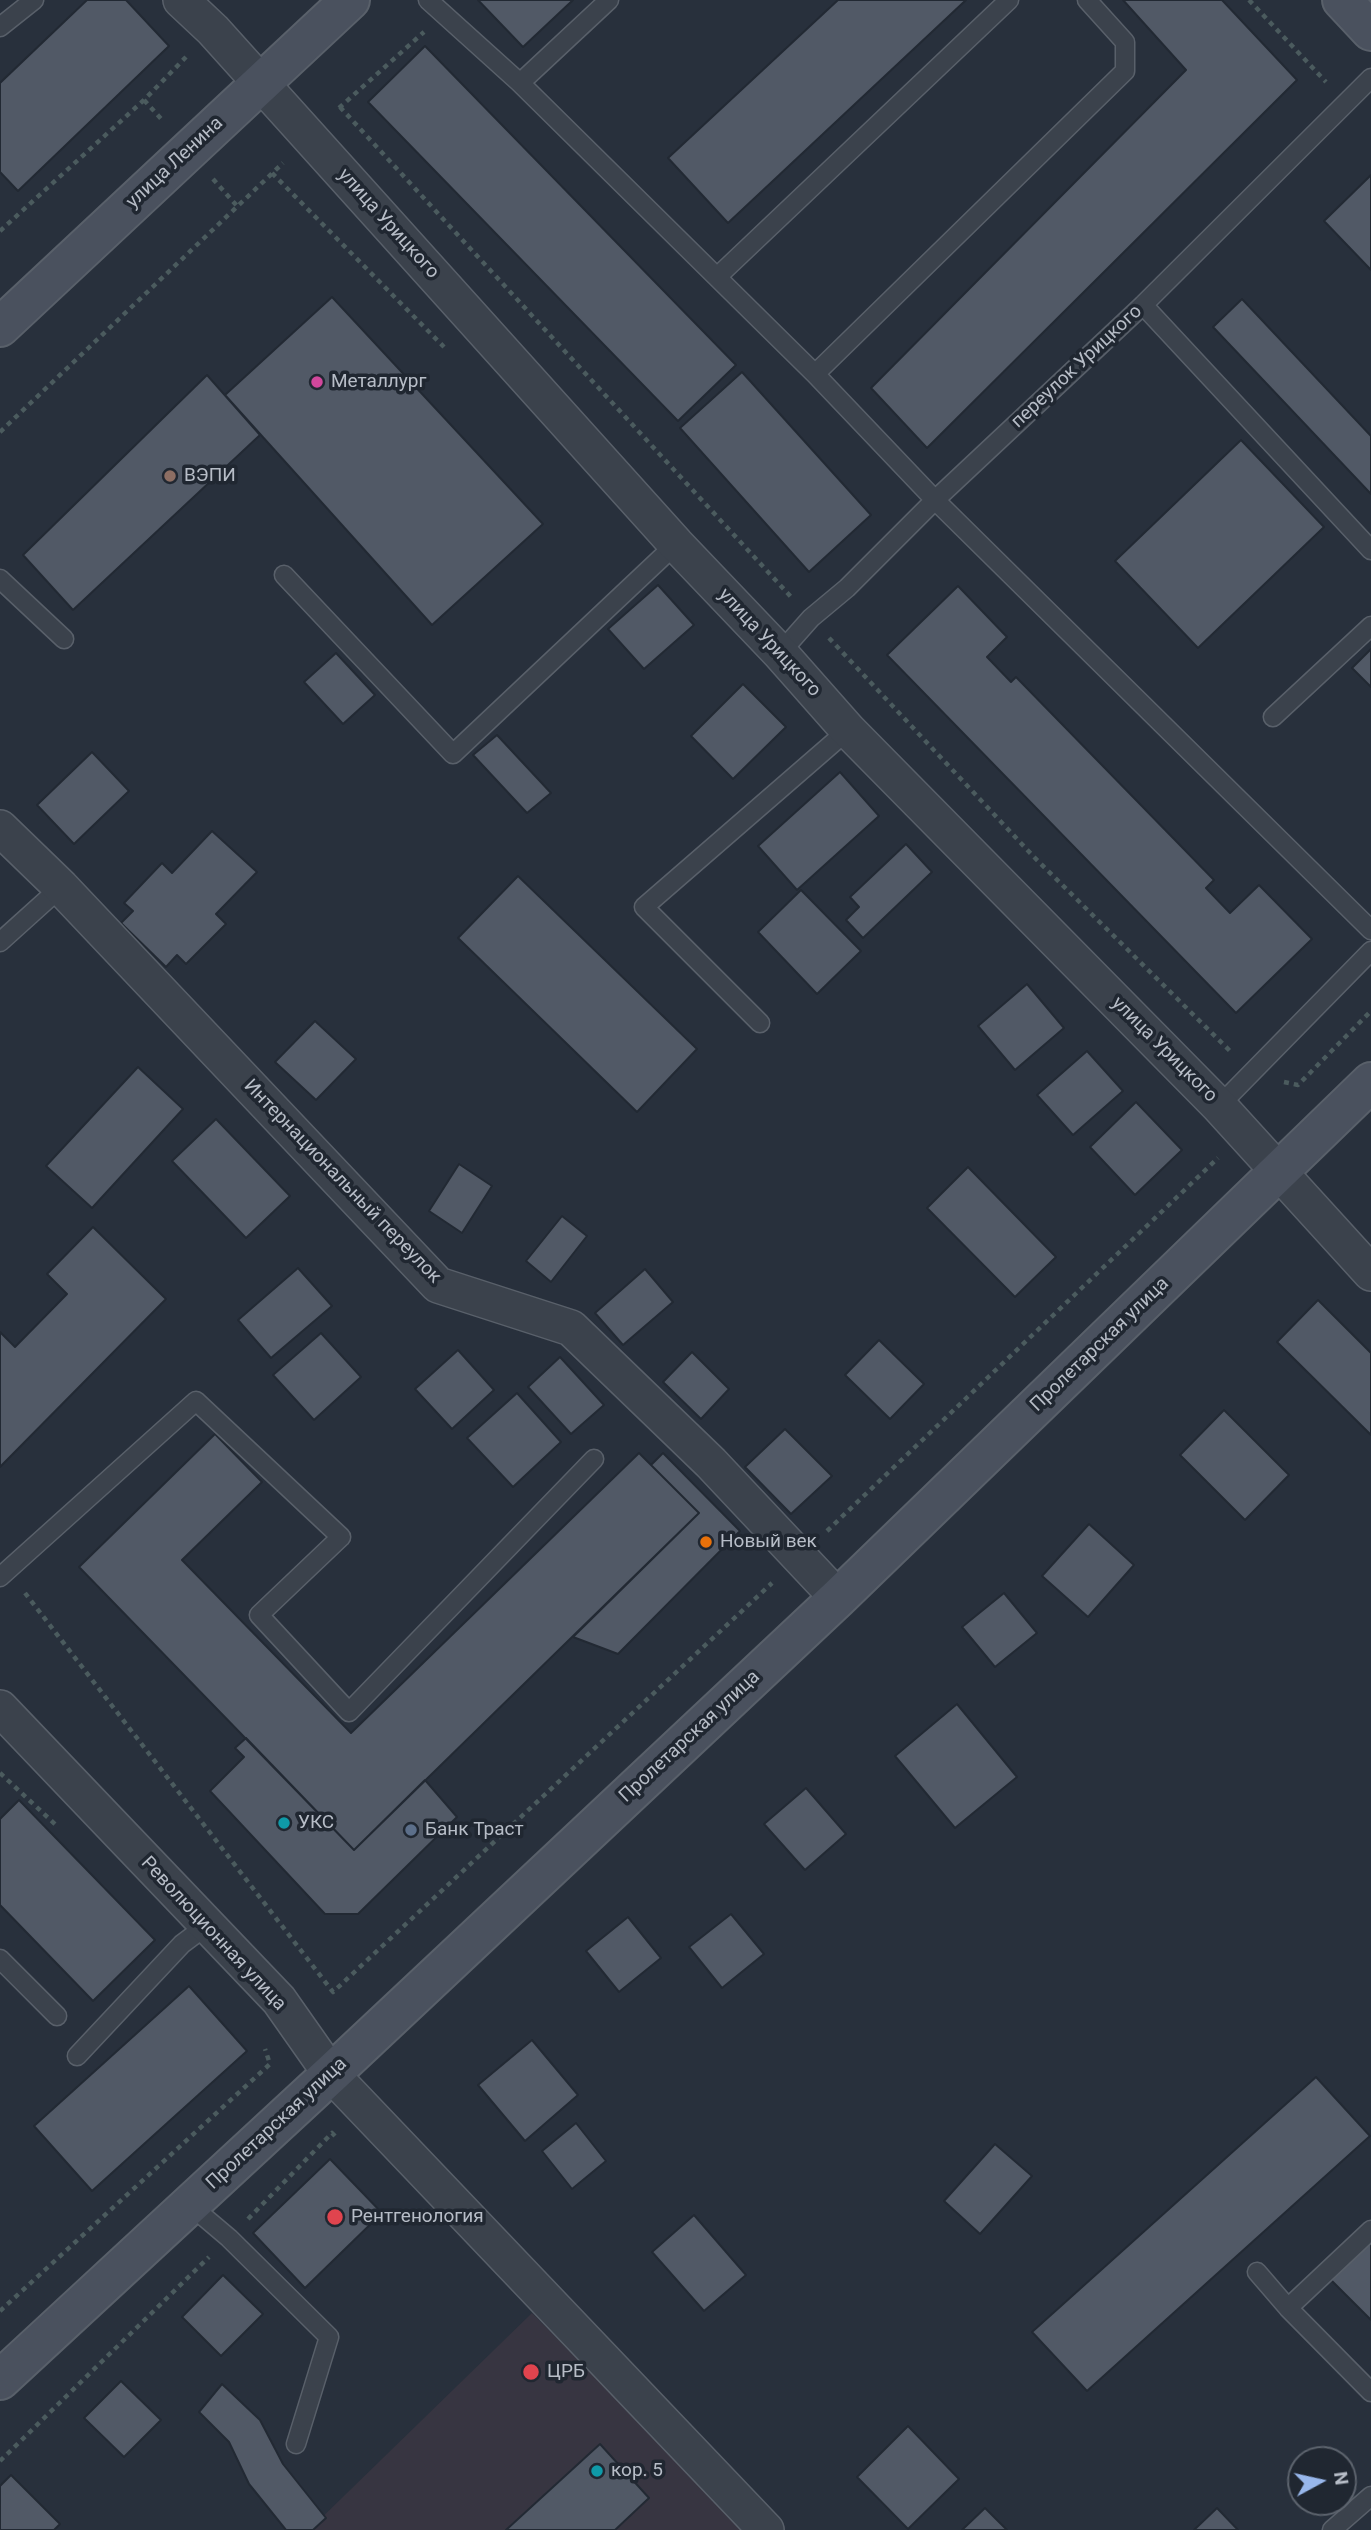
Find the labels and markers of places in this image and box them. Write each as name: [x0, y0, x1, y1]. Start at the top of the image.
place label: Металлург: [331, 371, 426, 393]
marker: Металлург: [309, 374, 325, 390]
place label: ВЭПИ: [184, 465, 236, 487]
marker: ВЭПИ: [162, 468, 178, 484]
place label: Новый век: [720, 1531, 817, 1553]
marker: Новый век: [698, 1534, 714, 1550]
place label: УКС: [298, 1812, 334, 1834]
marker: УКС: [276, 1815, 292, 1831]
place label: Банк Траст: [425, 1819, 524, 1841]
marker: Банк Траст: [403, 1822, 419, 1838]
place label: Рентгенология: [351, 2206, 484, 2228]
marker: Рентгенология: [325, 2207, 345, 2227]
place label: ЦРБ: [547, 2361, 585, 2383]
marker: ЦРБ: [521, 2362, 541, 2382]
place label: кор. 5: [611, 2460, 663, 2482]
marker: кор. 5: [589, 2463, 605, 2479]

